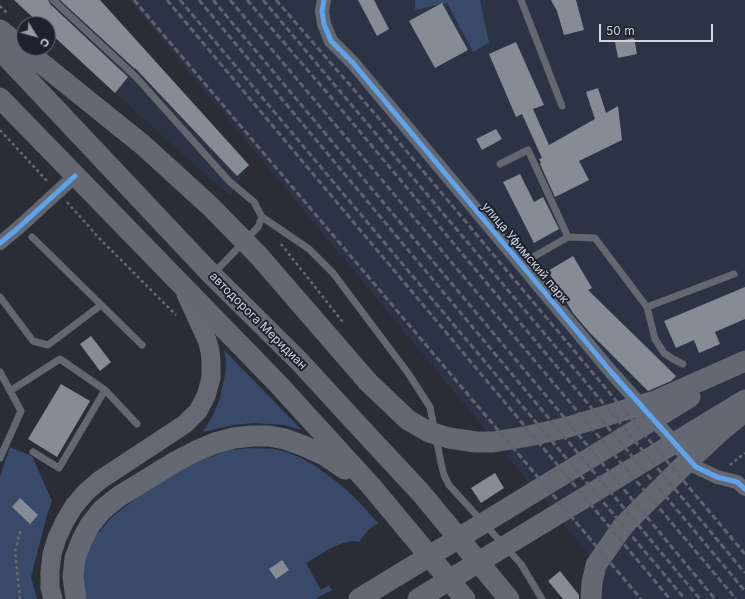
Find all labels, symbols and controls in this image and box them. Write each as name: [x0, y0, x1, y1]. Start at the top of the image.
north arrow: [16, 16, 56, 56]
scale bar: [601, 16, 715, 42]
text: 50 m: [606, 23, 635, 38]
text: С: [37, 35, 53, 50]
street label: улица Уфимский парк: [479, 200, 571, 306]
street label: автодорога Меридиан: [206, 269, 310, 373]

